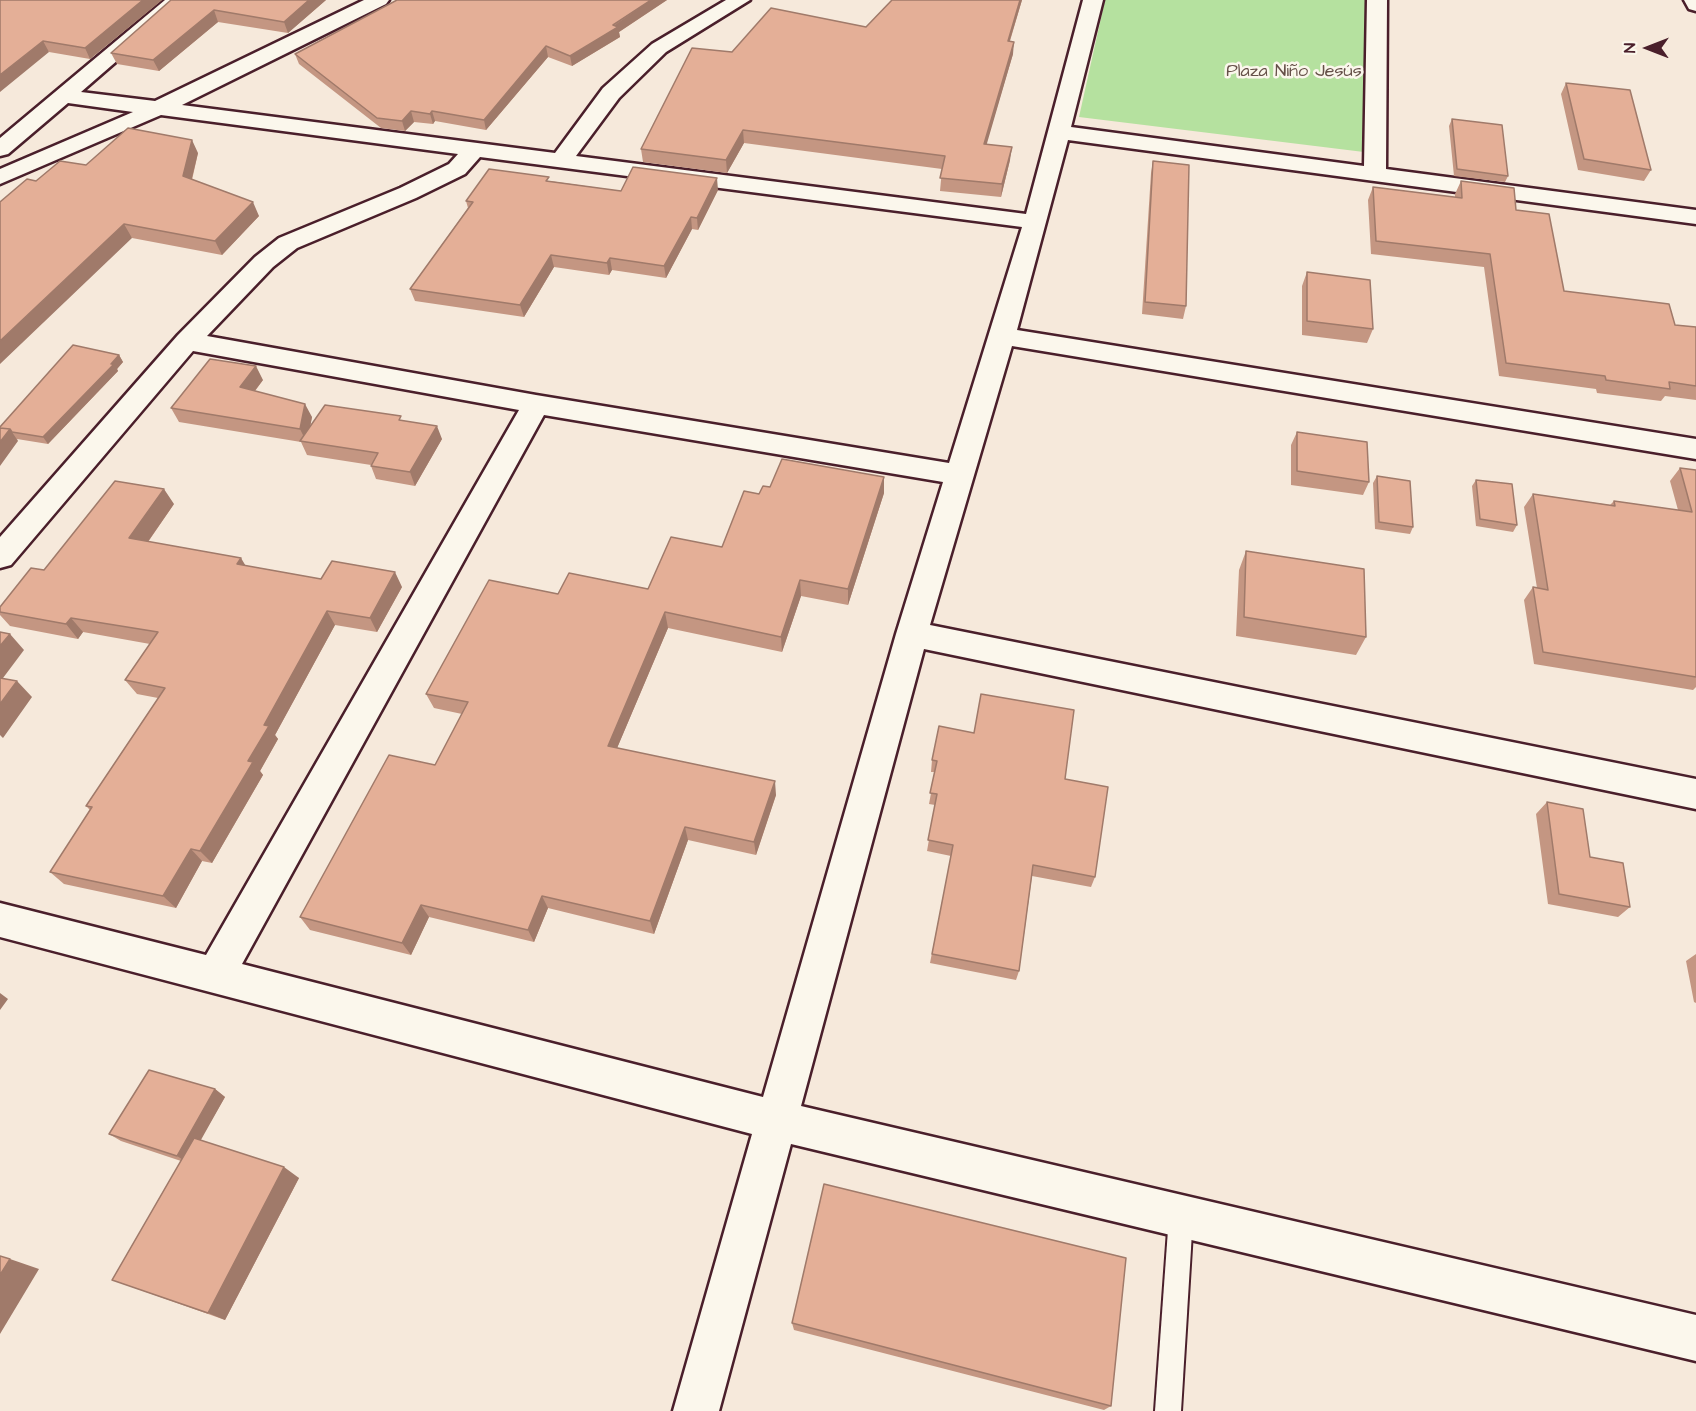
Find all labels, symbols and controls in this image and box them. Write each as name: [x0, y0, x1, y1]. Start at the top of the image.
north arrow: [1618, 18, 1678, 78]
text: N: [1619, 43, 1641, 53]
park label: Plaza Niño Jesús: [1226, 61, 1362, 83]

